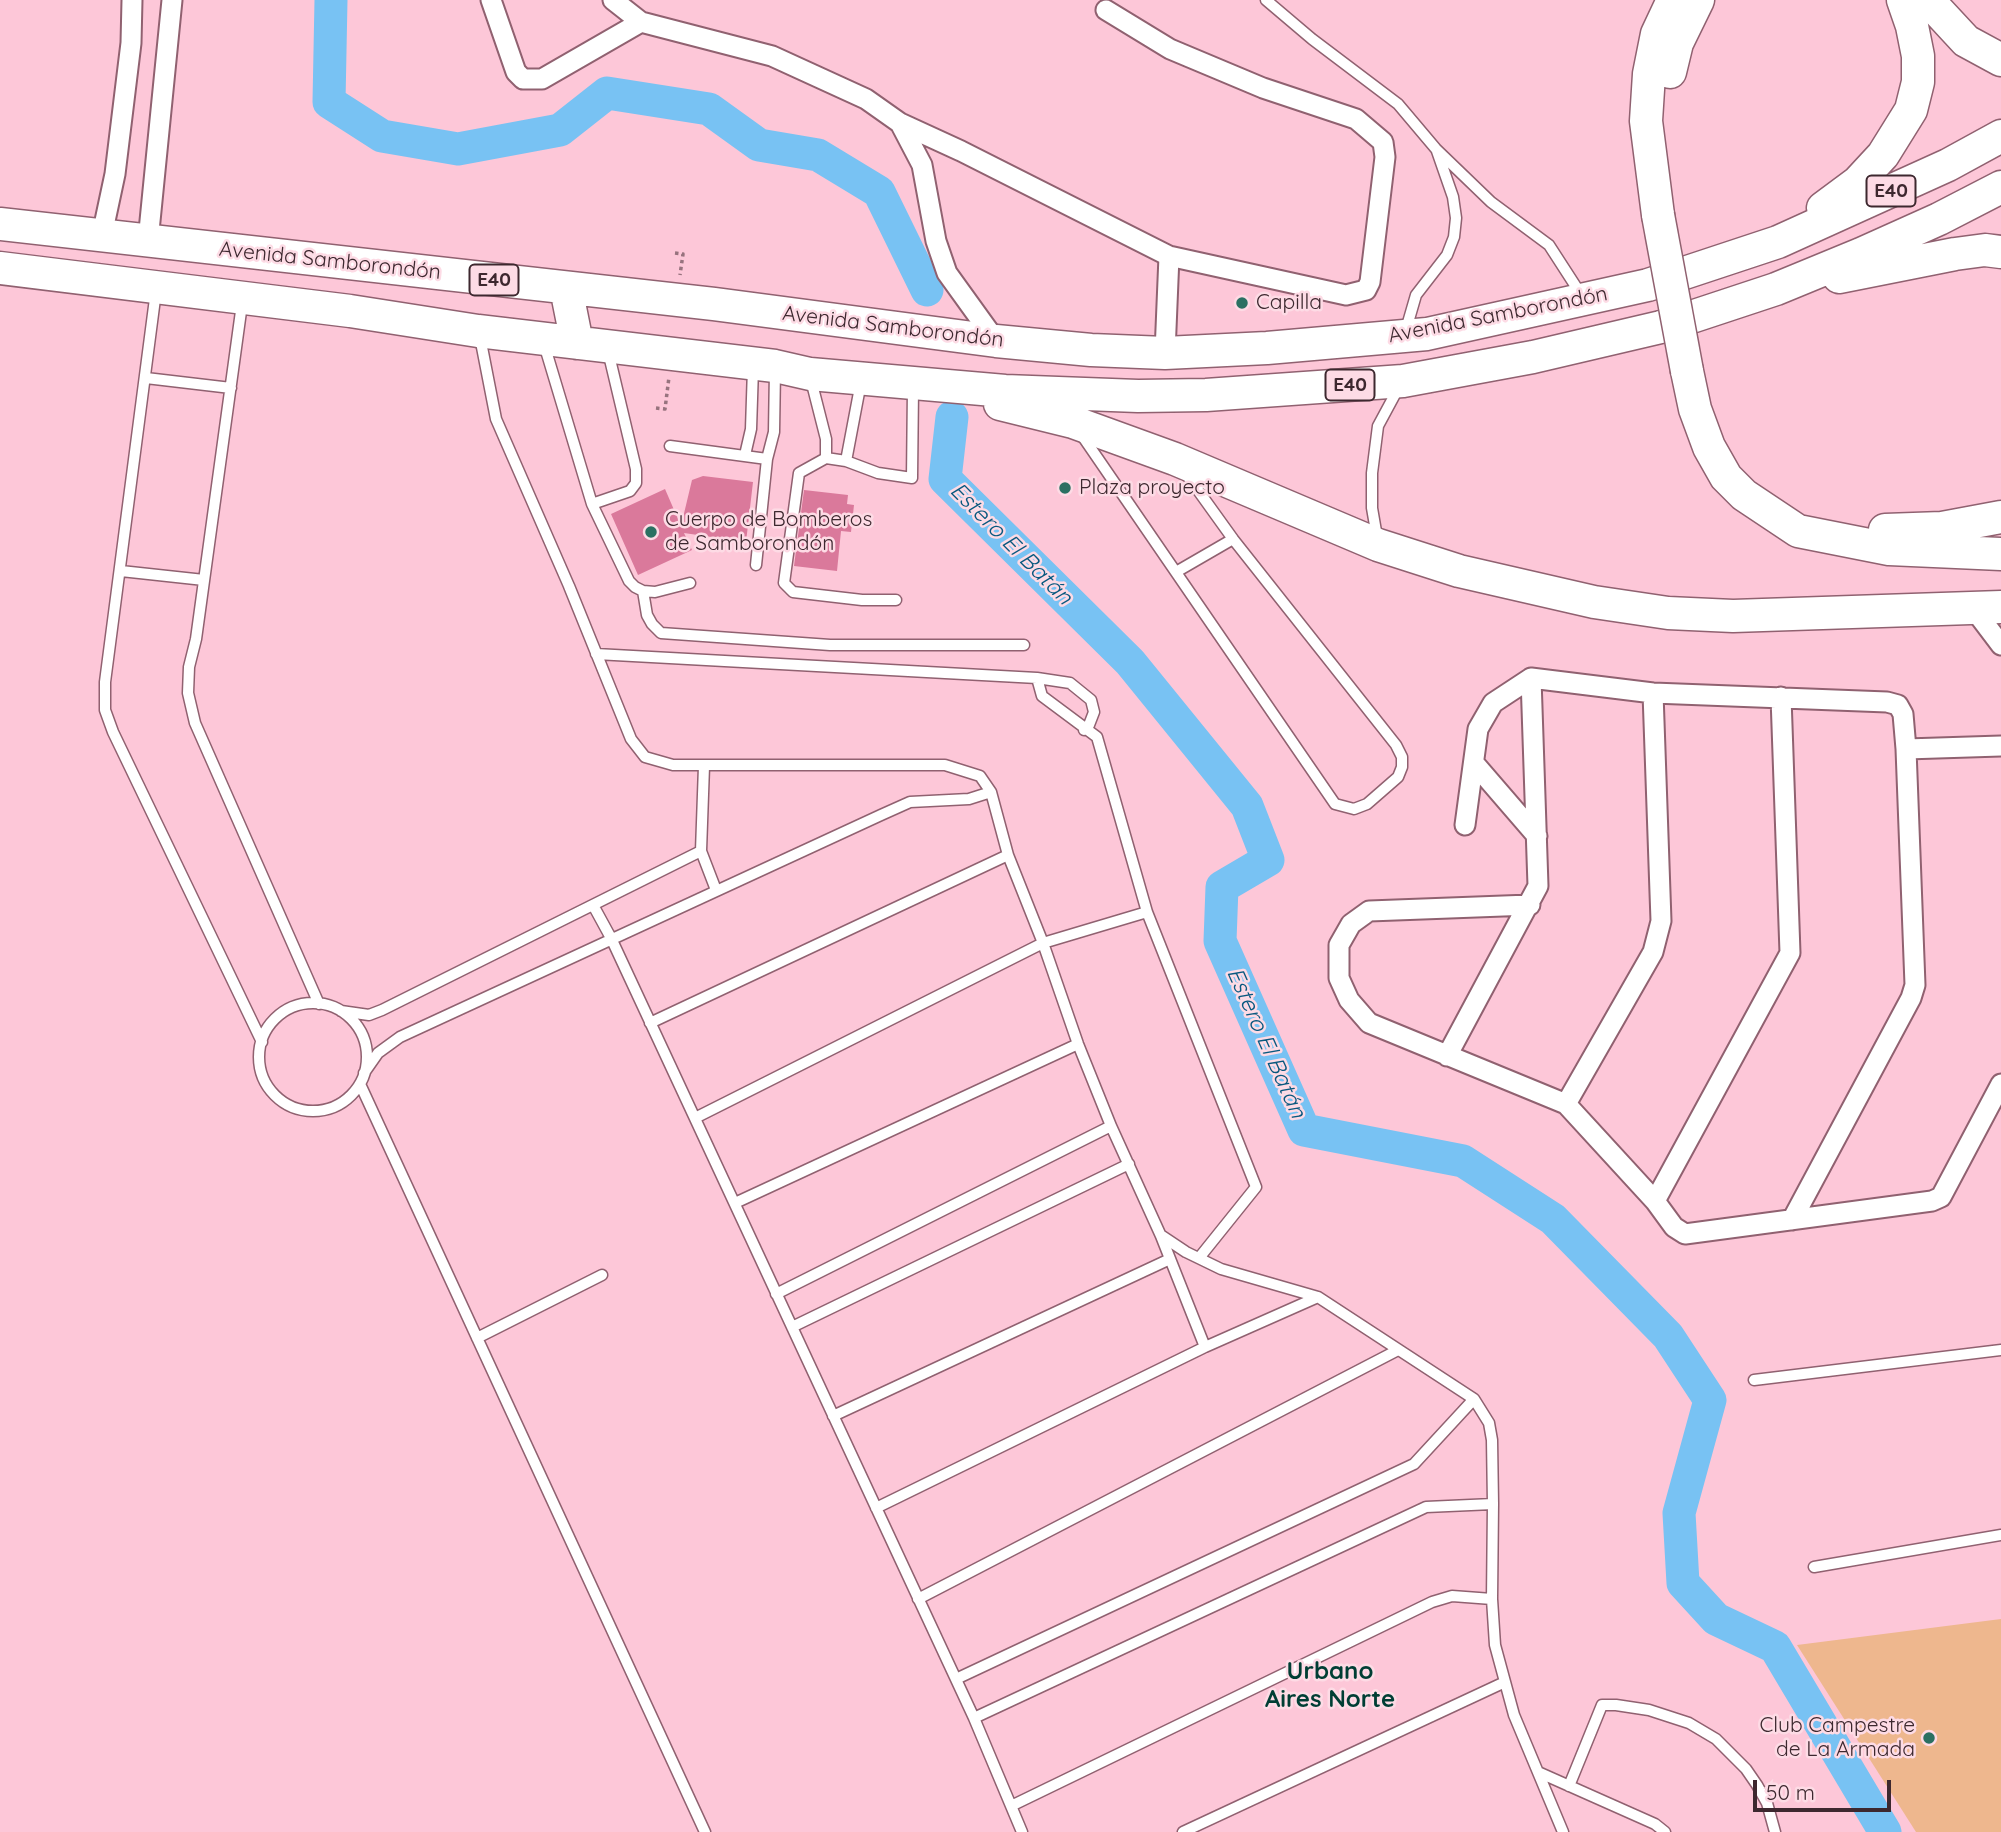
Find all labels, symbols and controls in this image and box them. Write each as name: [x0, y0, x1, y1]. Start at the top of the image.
road number: E40: [1867, 176, 1916, 206]
street label: Avenida Samborondón: [218, 237, 442, 285]
road number: E40: [470, 264, 518, 296]
street label: Avenida Samborondón: [1386, 281, 1610, 349]
place label: Capilla: [1256, 290, 1322, 316]
marker: Capilla: [1234, 295, 1250, 311]
street label: Avenida Samborondón: [781, 301, 1005, 353]
road number: E40: [1326, 370, 1374, 400]
place label: Plaza proyecto: [1079, 475, 1225, 501]
water label: Estero El Batán: [944, 477, 1078, 611]
marker: Plaza proyecto: [1057, 480, 1073, 496]
place label: Cuerpo de Bomberos de Samborondón: [665, 507, 872, 557]
marker: Cuerpo de Bomberos de Samborondón: [643, 524, 659, 540]
water label: Estero El Batán: [1221, 964, 1311, 1122]
district label: Urbano Aires Norte: [1265, 1658, 1395, 1714]
place label: Club Campestre de La Armada: [1760, 1713, 1915, 1763]
marker: Club Campestre de La Armada: [1921, 1730, 1937, 1746]
scale bar: [1756, 1766, 1894, 1810]
text: 50 m: [1766, 1779, 1815, 1805]

